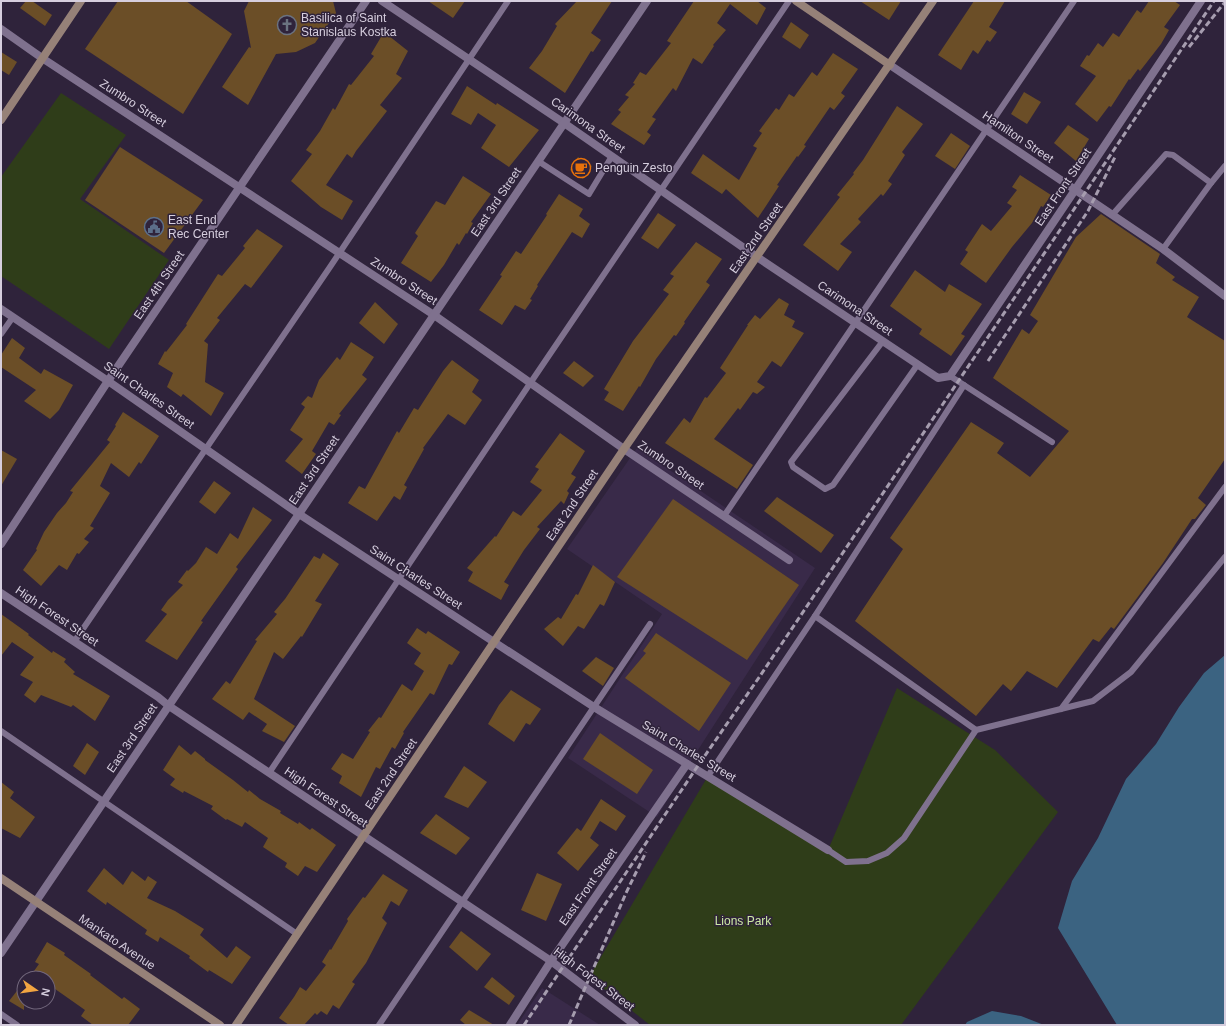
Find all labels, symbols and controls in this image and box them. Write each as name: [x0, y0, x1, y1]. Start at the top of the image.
place label: Basilica of Saint Stanislaus Kostka: [301, 11, 397, 39]
church icon: Basilica of Saint Stanislaus Kostka: [276, 14, 298, 36]
street label: Zumbro Street: [97, 76, 170, 130]
street label: Carimona Street: [548, 94, 628, 156]
street label: Hamilton Street: [980, 108, 1057, 166]
street label: East Front Street: [1032, 145, 1095, 229]
cafe icon: Penguin Zesto: [570, 157, 592, 179]
place label: Penguin Zesto: [595, 161, 673, 175]
street label: East 3rd Street: [468, 164, 525, 239]
street label: East 2nd Street: [727, 200, 786, 276]
place label: East End Rec Center: [168, 213, 229, 241]
public building icon: East End Rec Center: [143, 216, 165, 238]
street label: East 4th Street: [131, 248, 187, 322]
street label: Zumbro Street: [368, 254, 441, 308]
street label: Carimona Street: [815, 278, 896, 339]
street label: Saint Charles Street: [101, 358, 198, 432]
street label: East 3rd Street: [286, 432, 343, 507]
street label: Zumbro Street: [635, 438, 707, 493]
street label: East 2nd Street: [543, 466, 601, 543]
street label: Saint Charles Street: [367, 542, 465, 612]
street label: High Forest Street: [13, 583, 102, 649]
street label: East 3rd Street: [104, 700, 161, 775]
street label: Saint Charles Street: [639, 717, 739, 785]
street label: East 2nd Street: [362, 735, 420, 812]
street label: High Forest Street: [282, 764, 371, 830]
street label: East Front Street: [556, 845, 620, 928]
street label: Mankato Avenue: [76, 911, 158, 973]
park label: Lions Park: [715, 914, 772, 928]
street label: High Forest Street: [551, 944, 638, 1014]
north arrow: [16, 970, 56, 1010]
text: N: [39, 987, 52, 998]

